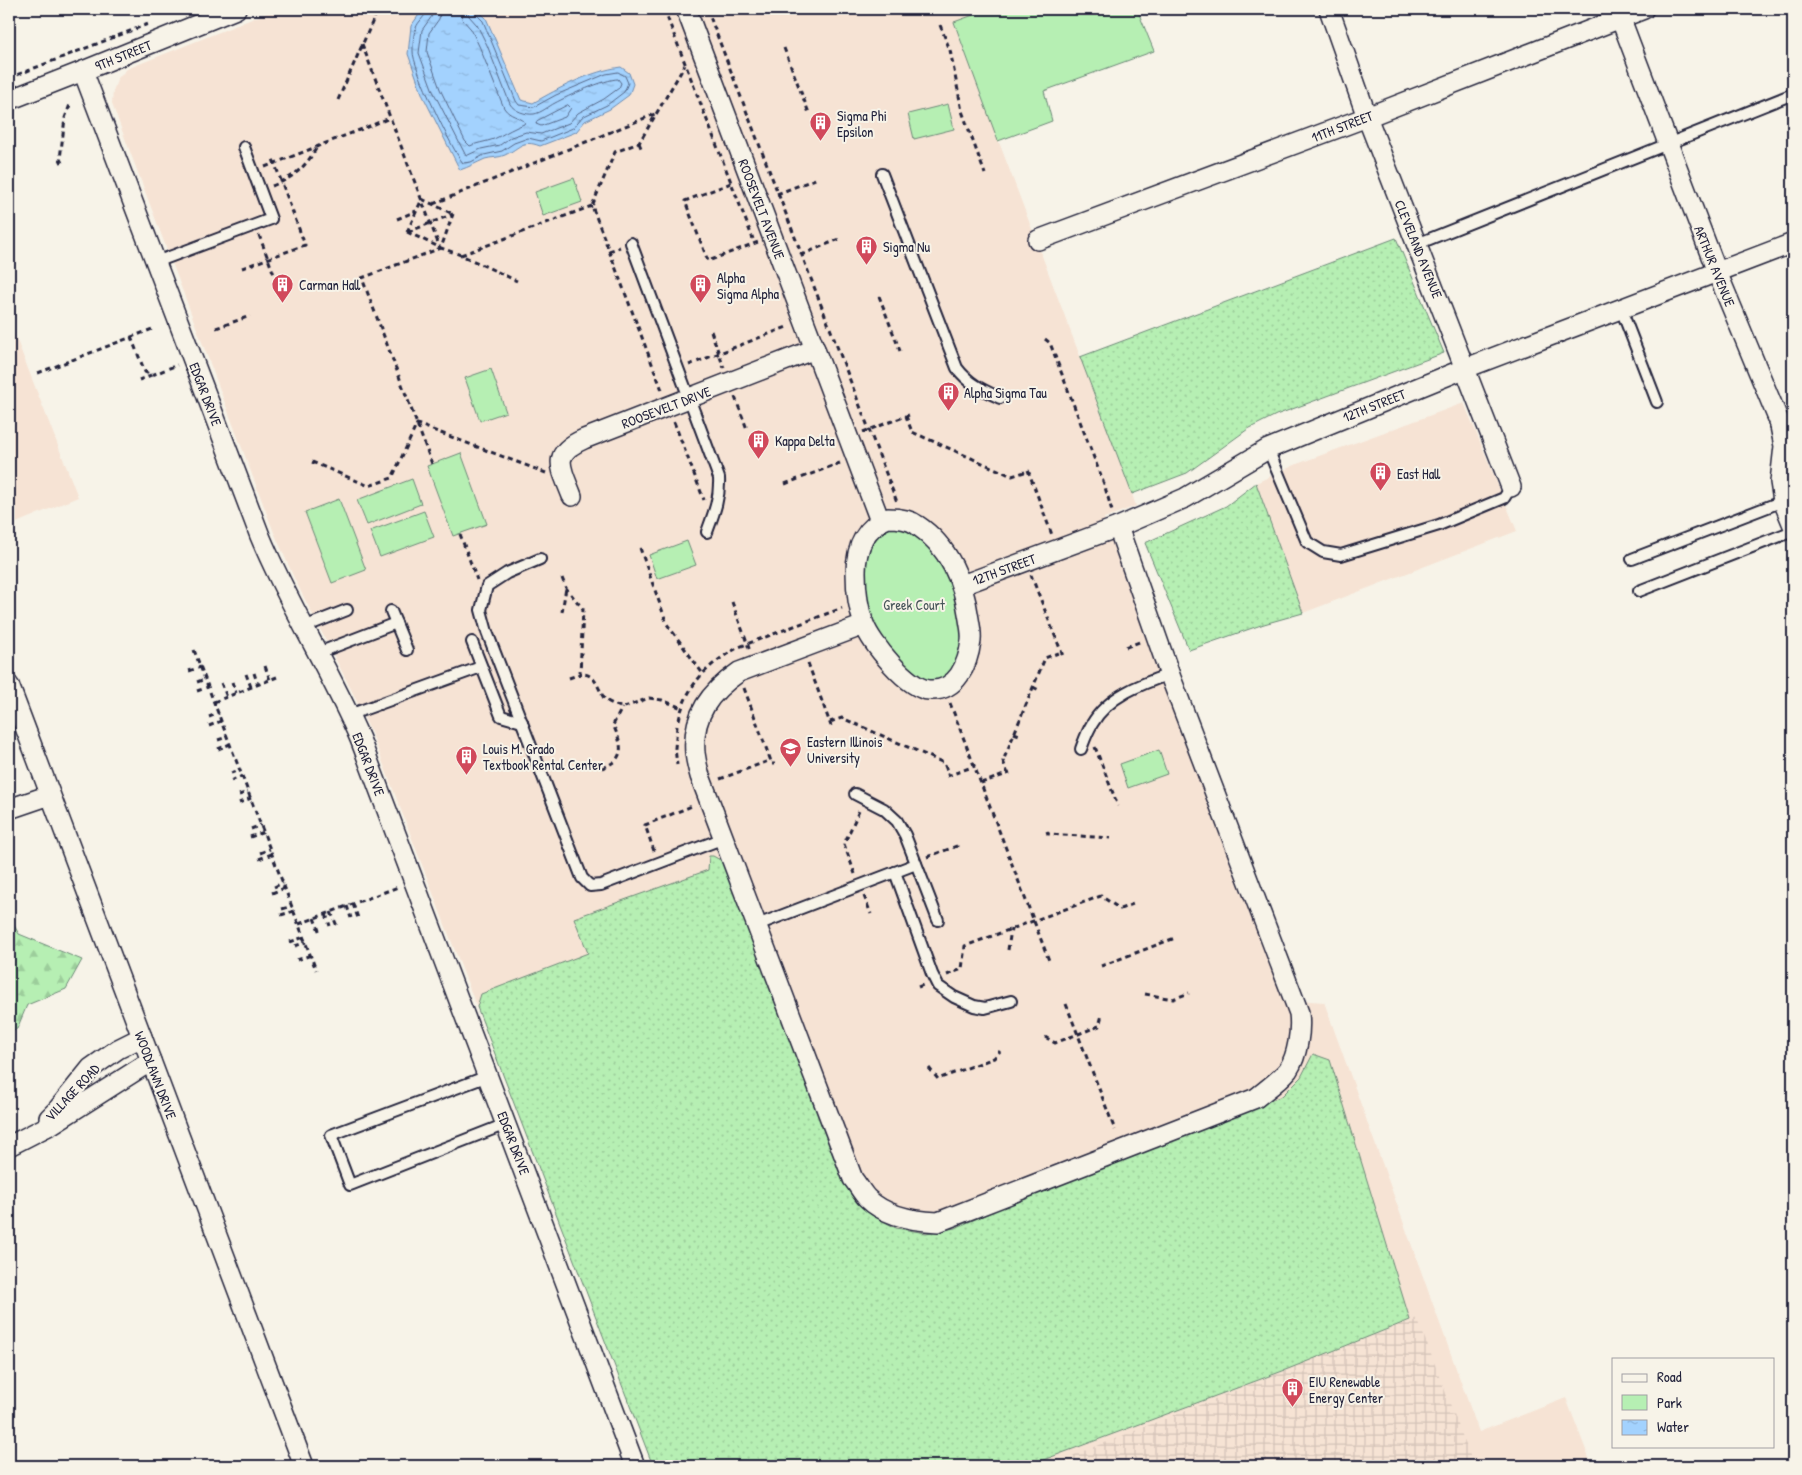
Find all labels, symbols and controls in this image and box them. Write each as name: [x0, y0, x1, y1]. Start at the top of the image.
street label: 9TH STREET: [92, 35, 155, 75]
street label: 11TH STREET: [1308, 105, 1376, 146]
place label: Sigma Phi Epsilon: [837, 106, 887, 142]
building icon: Sigma Phi Epsilon: [809, 111, 833, 142]
street label: ROOSEVELT AVENUE: [734, 156, 790, 262]
street label: CLEVELAND AVENUE: [1391, 197, 1447, 301]
street label: ARTHUR AVENUE: [1690, 223, 1740, 309]
building icon: Sigma Nu: [855, 234, 879, 265]
place label: Sigma Nu: [883, 237, 930, 257]
place label: Alpha Sigma Alpha: [717, 268, 779, 304]
building icon: Carman Hall: [271, 272, 295, 303]
building icon: Alpha Sigma Alpha: [689, 273, 713, 304]
place label: Carman Hall: [299, 275, 361, 294]
street label: EDGAR DRIVE: [185, 360, 227, 428]
building icon: Alpha Sigma Tau: [936, 380, 960, 411]
street label: ROOSEVELT DRIVE: [619, 381, 713, 433]
place label: Alpha Sigma Tau: [964, 383, 1047, 403]
street label: 12TH STREET: [1340, 384, 1409, 426]
building icon: Kappa Delta: [747, 428, 771, 459]
place label: Kappa Delta: [775, 431, 835, 451]
building icon: East Hall: [1369, 461, 1393, 492]
place label: East Hall: [1397, 464, 1441, 483]
street label: 12TH STREET: [970, 549, 1039, 589]
park label: Greek Court: [883, 595, 945, 614]
street label: EDGAR DRIVE: [348, 730, 390, 798]
place label: Eastern Illinois University: [807, 732, 882, 768]
school or university icon: Eastern Illinois University: [779, 737, 803, 768]
place label: Louis M. Grado Textbook Rental Center: [483, 739, 604, 774]
building icon: Louis M. Grado Textbook Rental Center: [455, 744, 479, 775]
street label: WOODLAWN DRIVE: [131, 1028, 181, 1122]
street label: VILLAGE ROAD: [40, 1059, 104, 1125]
street label: EDGAR DRIVE: [493, 1109, 535, 1177]
legend: [1612, 1358, 1774, 1448]
text: Road: [1657, 1366, 1682, 1387]
place label: EIU Renewable Energy Center: [1309, 1372, 1384, 1408]
building icon: EIU Renewable Energy Center: [1281, 1377, 1305, 1408]
text: Park: [1657, 1392, 1682, 1413]
text: Water: [1657, 1416, 1689, 1437]

